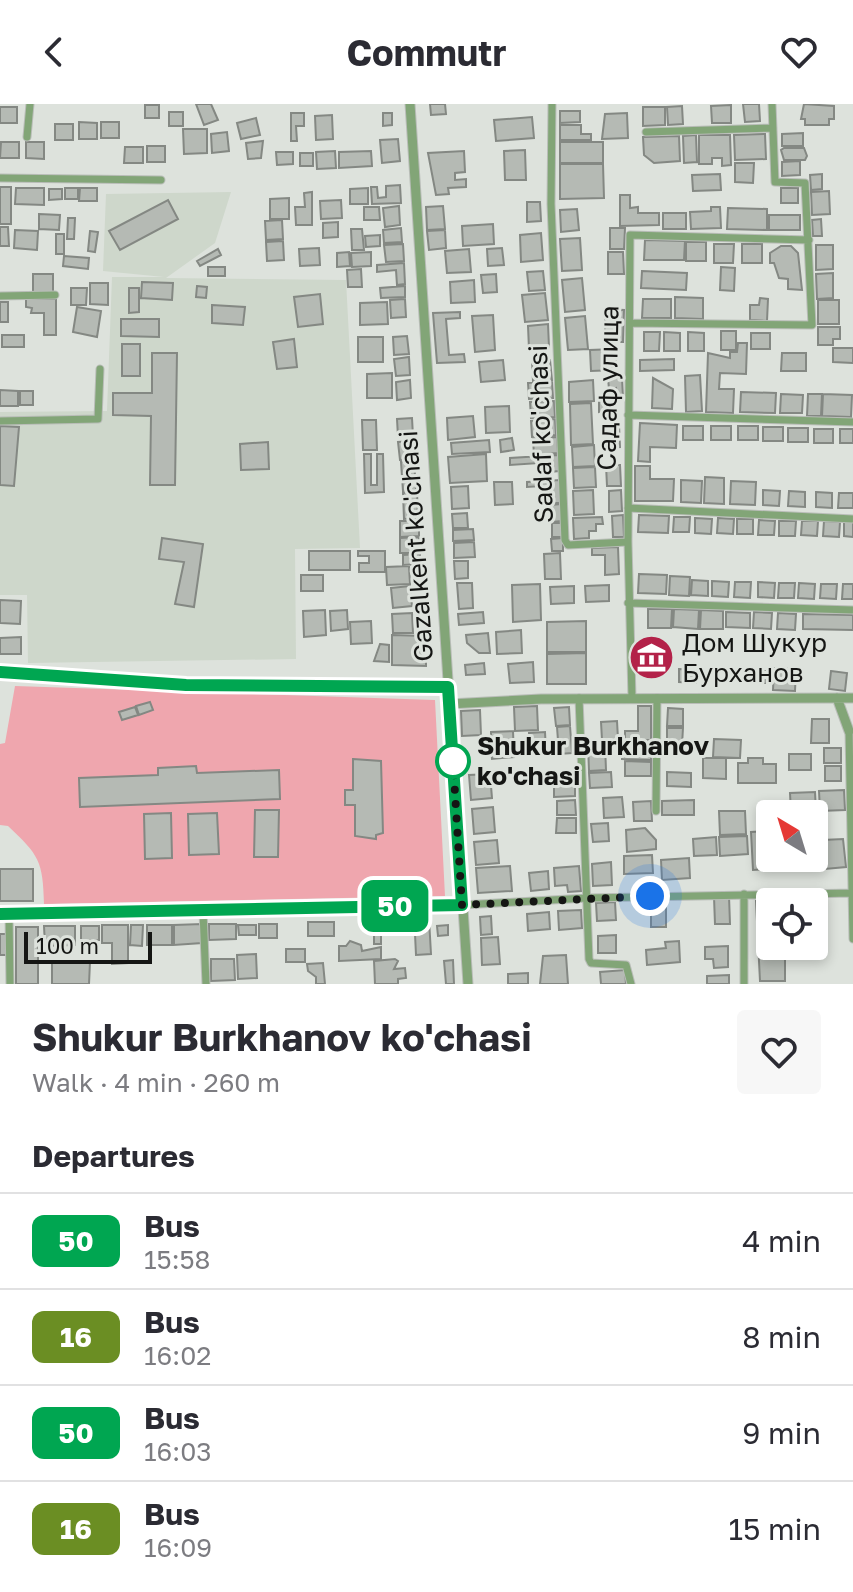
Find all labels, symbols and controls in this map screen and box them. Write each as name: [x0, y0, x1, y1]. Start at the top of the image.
icon: back: [32, 30, 76, 74]
icon: heart: [777, 30, 821, 74]
text: Commutr: [346, 31, 507, 74]
street label: Садаф улица: [591, 305, 624, 471]
street label: Sadaf ko'chasi: [522, 344, 559, 524]
street label: Gazalkent ko'chasi: [392, 429, 439, 663]
place label: Дом Шукур Бурханов: [682, 627, 827, 688]
museum icon: Дом Шукур Бурханов: [627, 634, 675, 682]
place label: Shukur Burkhanov ko'chasi: [477, 730, 709, 791]
marker: Shukur Burkhanov ko'chasi: [436, 744, 470, 778]
north arrow: [756, 800, 828, 872]
map controls: [756, 800, 828, 960]
your location: [630, 876, 670, 916]
line badge: 50: [359, 880, 431, 932]
button: locate: [756, 888, 828, 960]
text: 50: [377, 889, 413, 922]
scale bar: [24, 928, 152, 964]
text: 100 m: [36, 932, 99, 959]
button: heart: [737, 1010, 821, 1094]
text: Shukur Burkhanov ko'chasi: [32, 1014, 532, 1059]
text: Walk · 4 min · 260 m: [32, 1067, 280, 1098]
text: Departures: [32, 1138, 195, 1174]
text: Bus: [144, 1208, 200, 1244]
text: 4 min: [742, 1223, 821, 1259]
text: 50: [58, 1224, 94, 1257]
text: 15:58: [144, 1244, 210, 1275]
text: Bus: [144, 1304, 200, 1340]
text: 8 min: [742, 1319, 821, 1355]
text: 16: [60, 1320, 92, 1353]
text: 16:02: [144, 1340, 211, 1371]
text: Bus: [144, 1400, 200, 1436]
text: 9 min: [742, 1415, 821, 1451]
text: 50: [58, 1416, 94, 1449]
text: 16:03: [144, 1436, 211, 1467]
text: Bus: [144, 1496, 200, 1532]
text: 15 min: [729, 1511, 821, 1547]
text: 16: [60, 1512, 92, 1545]
text: 16:09: [144, 1532, 212, 1563]

